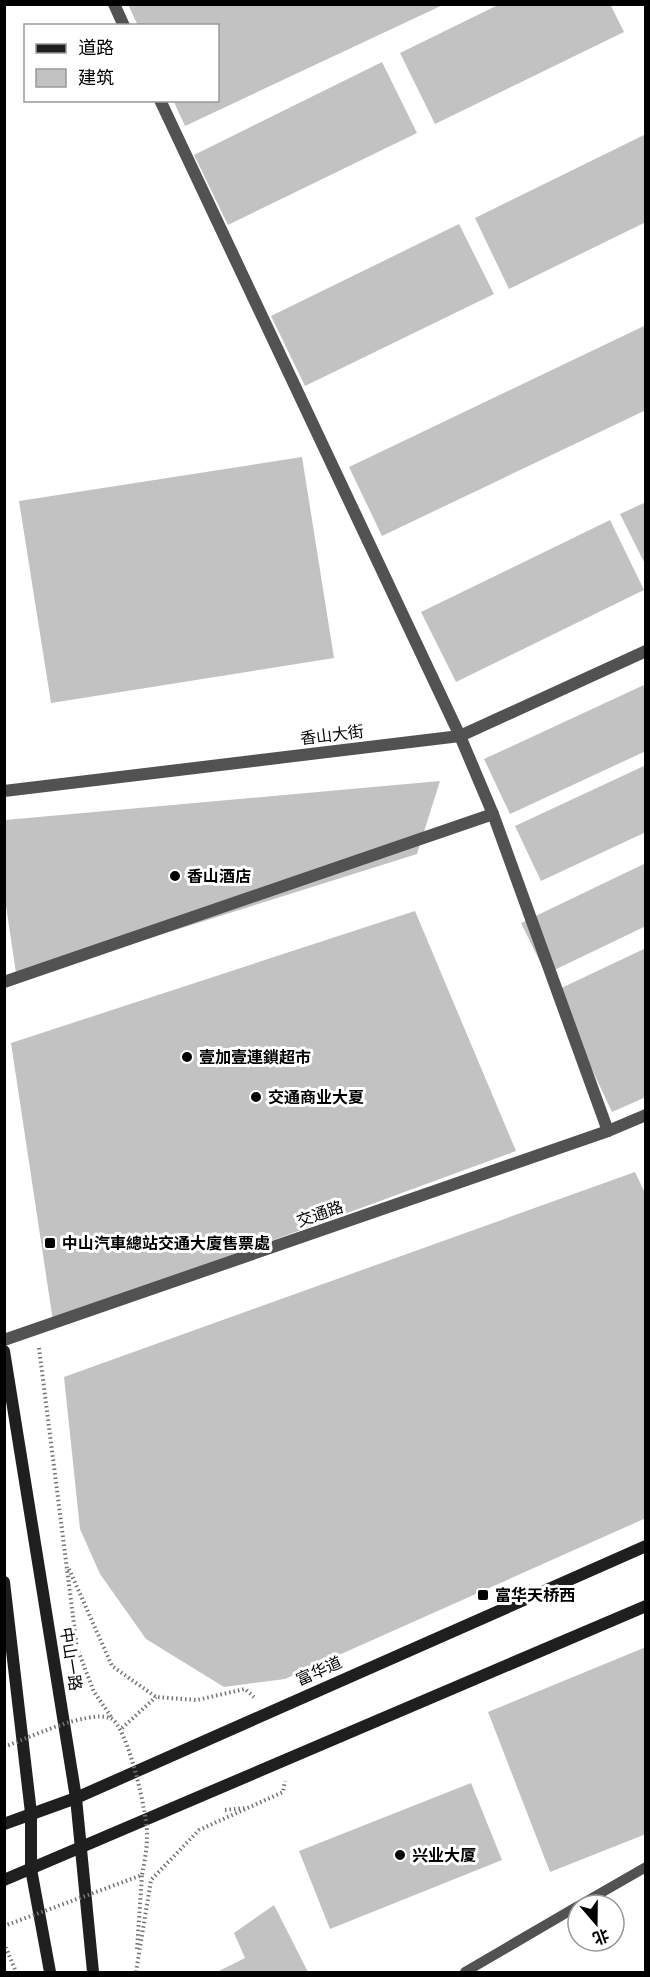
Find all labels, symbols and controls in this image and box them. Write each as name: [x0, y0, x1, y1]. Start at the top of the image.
legend: [24, 24, 219, 102]
text: 道路: [78, 37, 114, 58]
text: 建筑: [78, 67, 114, 88]
street label: 香山大街: [299, 722, 365, 748]
place label: 香山酒店: [187, 867, 251, 886]
marker: 香山酒店: [168, 869, 182, 883]
place label: 壹加壹連鎖超市: [199, 1048, 311, 1067]
marker: 壹加壹連鎖超市: [180, 1050, 194, 1064]
place label: 交通商业大夏: [268, 1088, 364, 1107]
marker: 交通商业大夏: [249, 1090, 263, 1104]
street label: 交通路: [294, 1197, 346, 1231]
place label: 中山汽車總站交通大廈售票處: [62, 1234, 270, 1253]
marker: 中山汽車總站交通大廈售票處: [43, 1236, 57, 1250]
place label: 富华天桥西: [495, 1586, 575, 1605]
marker: 富华天桥西: [476, 1588, 490, 1602]
street label: 中山一路: [57, 1626, 85, 1692]
street label: 富华道: [293, 1653, 345, 1689]
place label: 兴业大厦: [412, 1846, 476, 1865]
marker: 兴业大厦: [393, 1848, 407, 1862]
north arrow: [566, 1893, 626, 1953]
text: 北: [590, 1925, 612, 1948]

